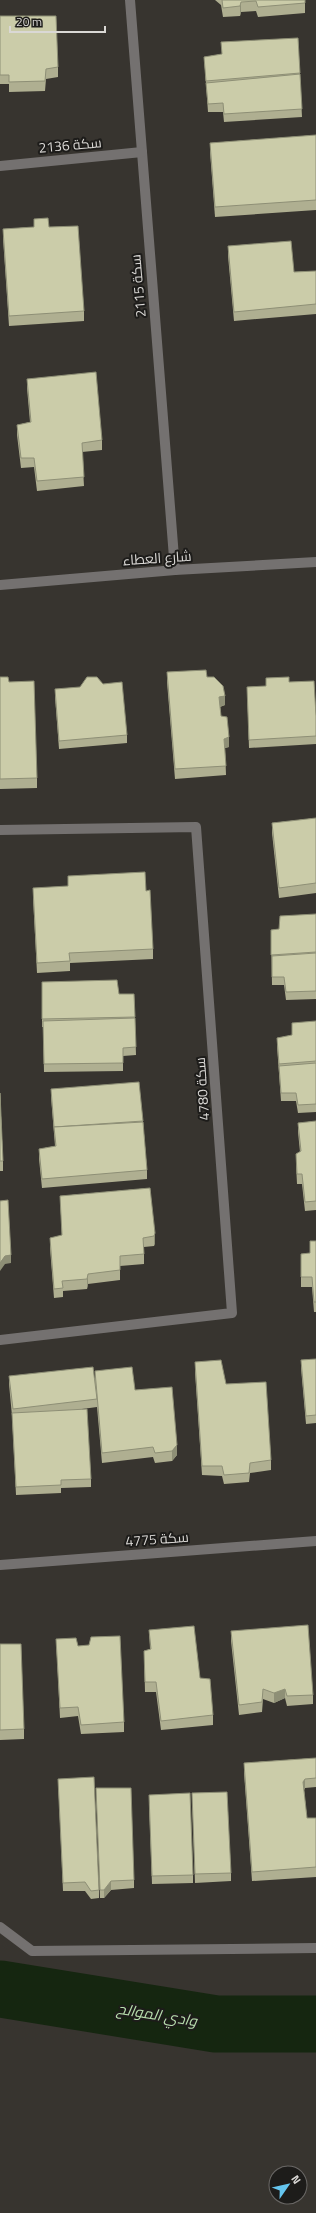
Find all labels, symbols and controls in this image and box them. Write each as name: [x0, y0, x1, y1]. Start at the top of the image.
scale bar: [10, 8, 105, 34]
text: 20 m: [16, 12, 42, 31]
street label: سكة 2136: [37, 131, 102, 158]
street label: سكة 2115: [124, 254, 151, 319]
street label: شارع العطاء: [122, 545, 192, 570]
street label: سكة 4780: [189, 1057, 214, 1121]
street label: سكة 4775: [125, 1526, 189, 1551]
water label: وادي الموالح: [114, 1997, 200, 2033]
north arrow: [268, 2165, 308, 2205]
text: N: [288, 2172, 305, 2187]

